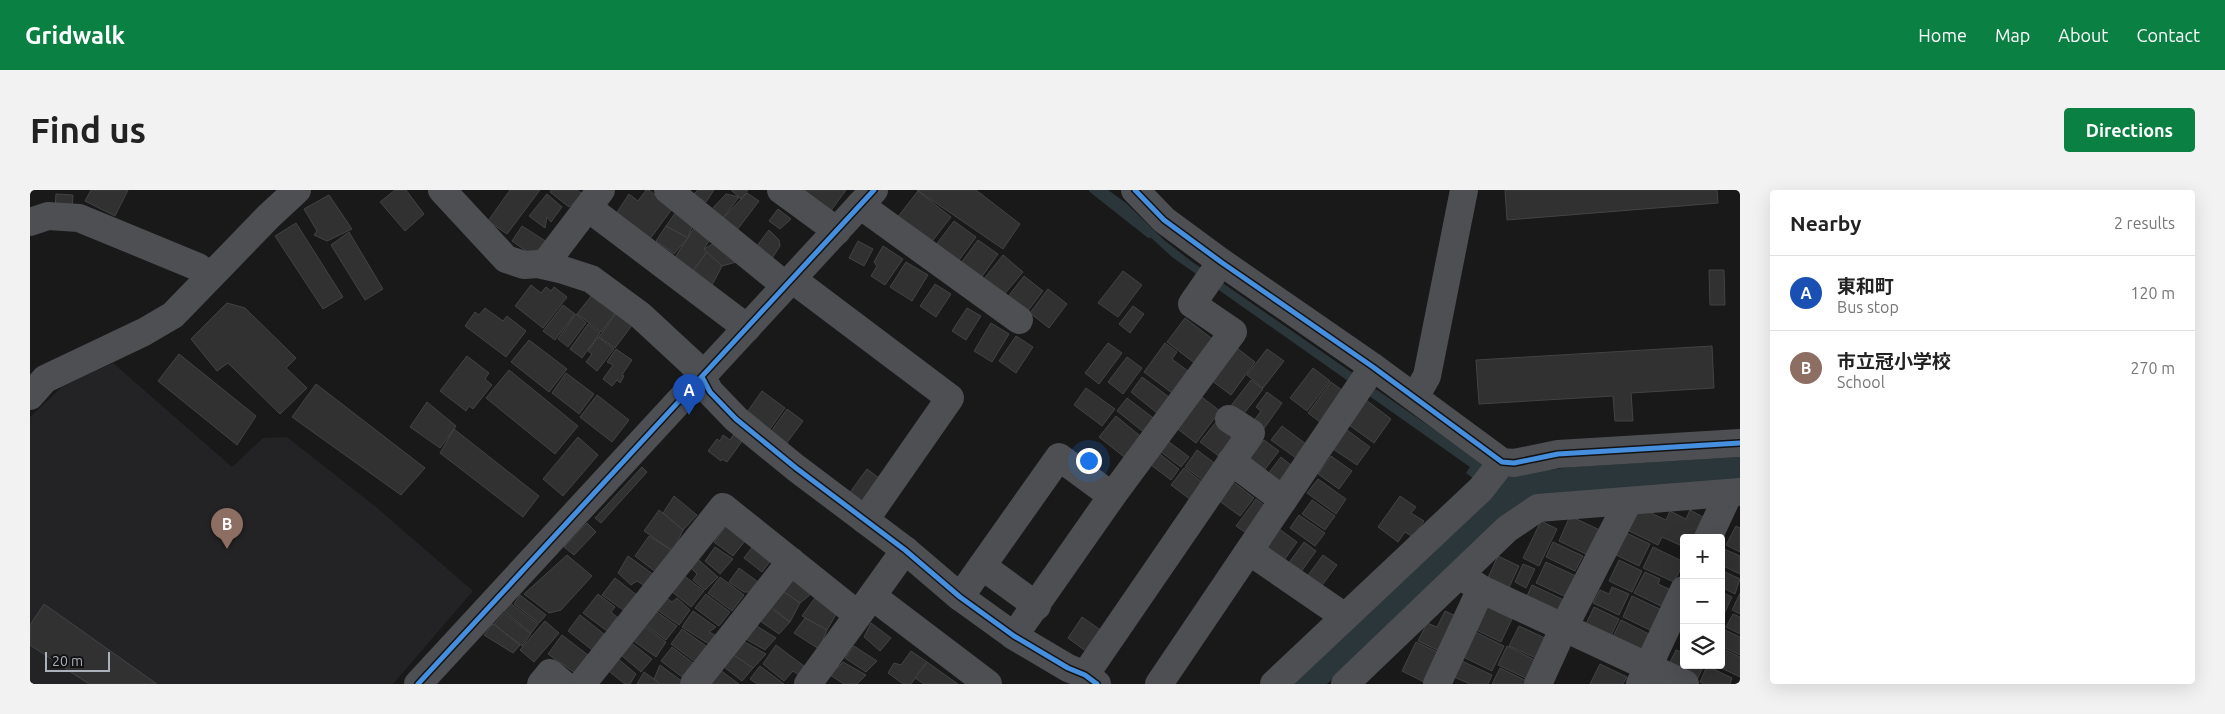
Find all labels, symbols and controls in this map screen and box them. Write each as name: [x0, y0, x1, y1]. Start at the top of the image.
text: Gridwalk: [25, 22, 125, 49]
text: Home: [1918, 25, 1967, 45]
text: Map: [1995, 25, 2030, 45]
text: About: [2058, 25, 2108, 45]
text: Contact: [2136, 25, 2200, 45]
button: Directions: [2064, 108, 2195, 152]
text: Find us: [30, 110, 146, 150]
text: Nearby: [1790, 211, 1861, 235]
text: 2 results: [2114, 214, 2175, 232]
text: 東和町: [1837, 275, 1894, 297]
text: A: [1800, 284, 1812, 302]
text: 120 m: [2130, 284, 2175, 302]
text: Bus stop: [1837, 298, 1899, 316]
text: 市立冠小学校: [1837, 350, 1951, 372]
text: B: [1801, 359, 1811, 377]
text: 270 m: [2130, 359, 2175, 377]
text: School: [1837, 373, 1885, 391]
pin: A: [673, 374, 705, 415]
your location: [1076, 448, 1102, 474]
pin: B: [211, 508, 243, 549]
map controls: [1680, 534, 1725, 669]
button: +: [1680, 534, 1725, 579]
button: −: [1680, 579, 1725, 624]
button: layers: [1680, 624, 1725, 669]
scale bar: [45, 649, 110, 672]
text: 20 m: [52, 653, 83, 669]

